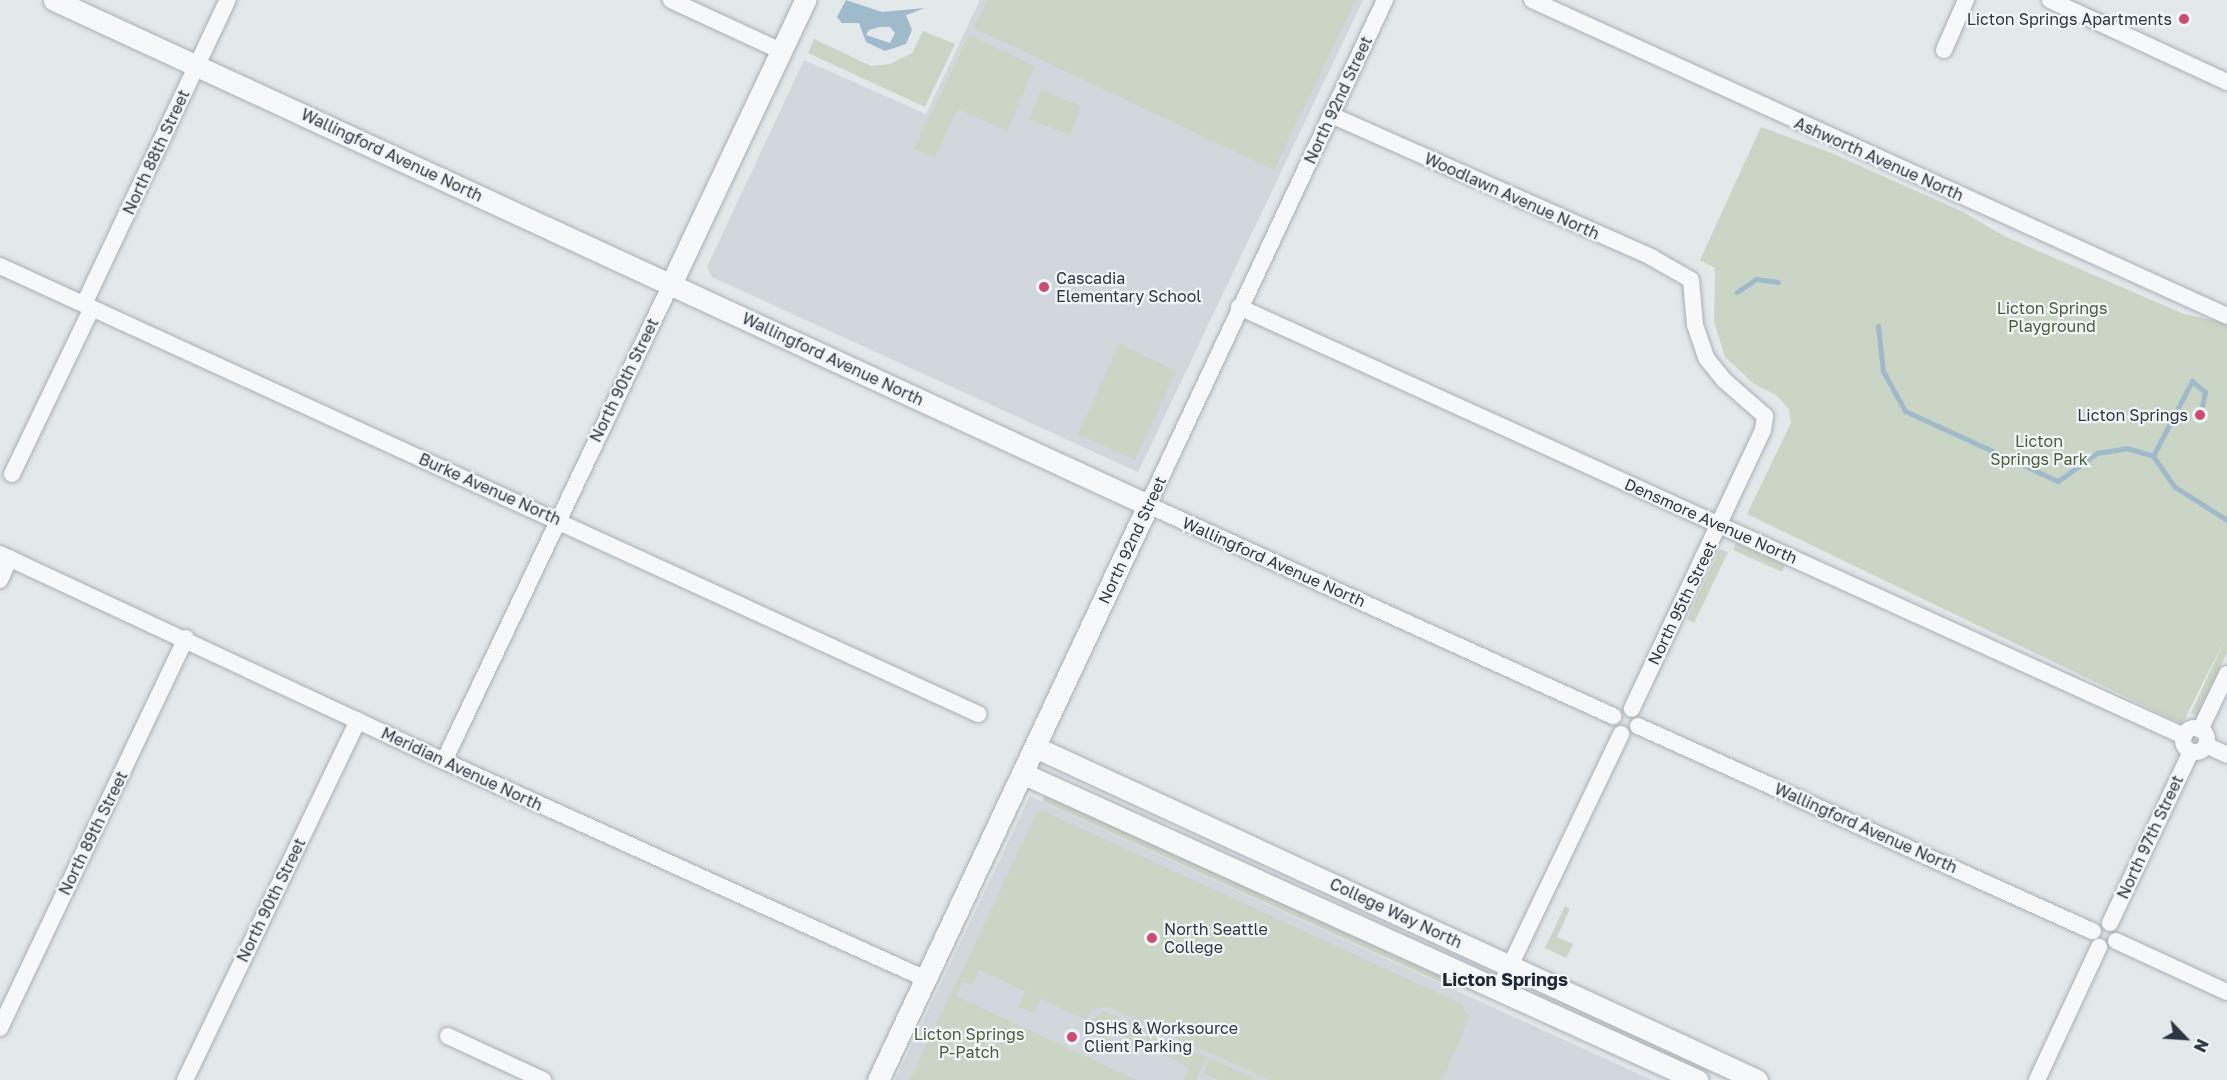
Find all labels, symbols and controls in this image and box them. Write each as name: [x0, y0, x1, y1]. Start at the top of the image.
place label: Licton Springs Apartments: [1967, 9, 2172, 29]
marker: Licton Springs Apartments: [2177, 12, 2191, 26]
street label: North 92nd Street: [1300, 33, 1376, 167]
street label: North 88th Street: [119, 86, 193, 218]
street label: Wallingford Avenue North: [298, 104, 486, 206]
street label: Ashworth Avenue North: [1791, 113, 1967, 205]
street label: Woodlawn Avenue North: [1421, 149, 1603, 243]
place label: Cascadia Elementary School: [1056, 268, 1201, 306]
marker: Cascadia Elementary School: [1037, 280, 1051, 294]
park label: Licton Springs Playground: [1997, 298, 2107, 336]
street label: Wallingford Avenue North: [739, 308, 927, 410]
street label: North 90th Street: [586, 315, 662, 445]
place label: Licton Springs: [2077, 405, 2188, 425]
marker: Licton Springs: [2193, 408, 2207, 422]
park label: Licton Springs Park: [1990, 431, 2088, 469]
street label: Burke Avenue North: [416, 449, 564, 529]
street label: North 92nd Street: [1094, 473, 1170, 607]
street label: Densmore Avenue North: [1622, 474, 1800, 568]
street label: Wallingford Avenue North: [1180, 513, 1368, 611]
street label: North 95th Street: [1644, 538, 1720, 668]
street label: Meridian Avenue North: [378, 723, 546, 815]
street label: North 89th Street: [55, 768, 131, 898]
street label: North 97th Street: [2113, 772, 2187, 902]
street label: Wallingford Avenue North: [1772, 779, 1960, 877]
street label: North 90th Street: [233, 835, 309, 965]
street label: College Way North: [1327, 874, 1465, 952]
place label: North Seattle College: [1164, 919, 1268, 957]
marker: North Seattle College: [1145, 931, 1159, 945]
district label: Licton Springs: [1442, 968, 1568, 990]
north arrow: [2155, 1008, 2215, 1068]
place label: DSHS & Worksource Client Parking: [1084, 1018, 1238, 1056]
park label: Licton Springs P-Patch: [914, 1024, 1024, 1062]
marker: DSHS & Worksource Client Parking: [1065, 1030, 1079, 1044]
text: N: [2190, 1036, 2213, 1055]

